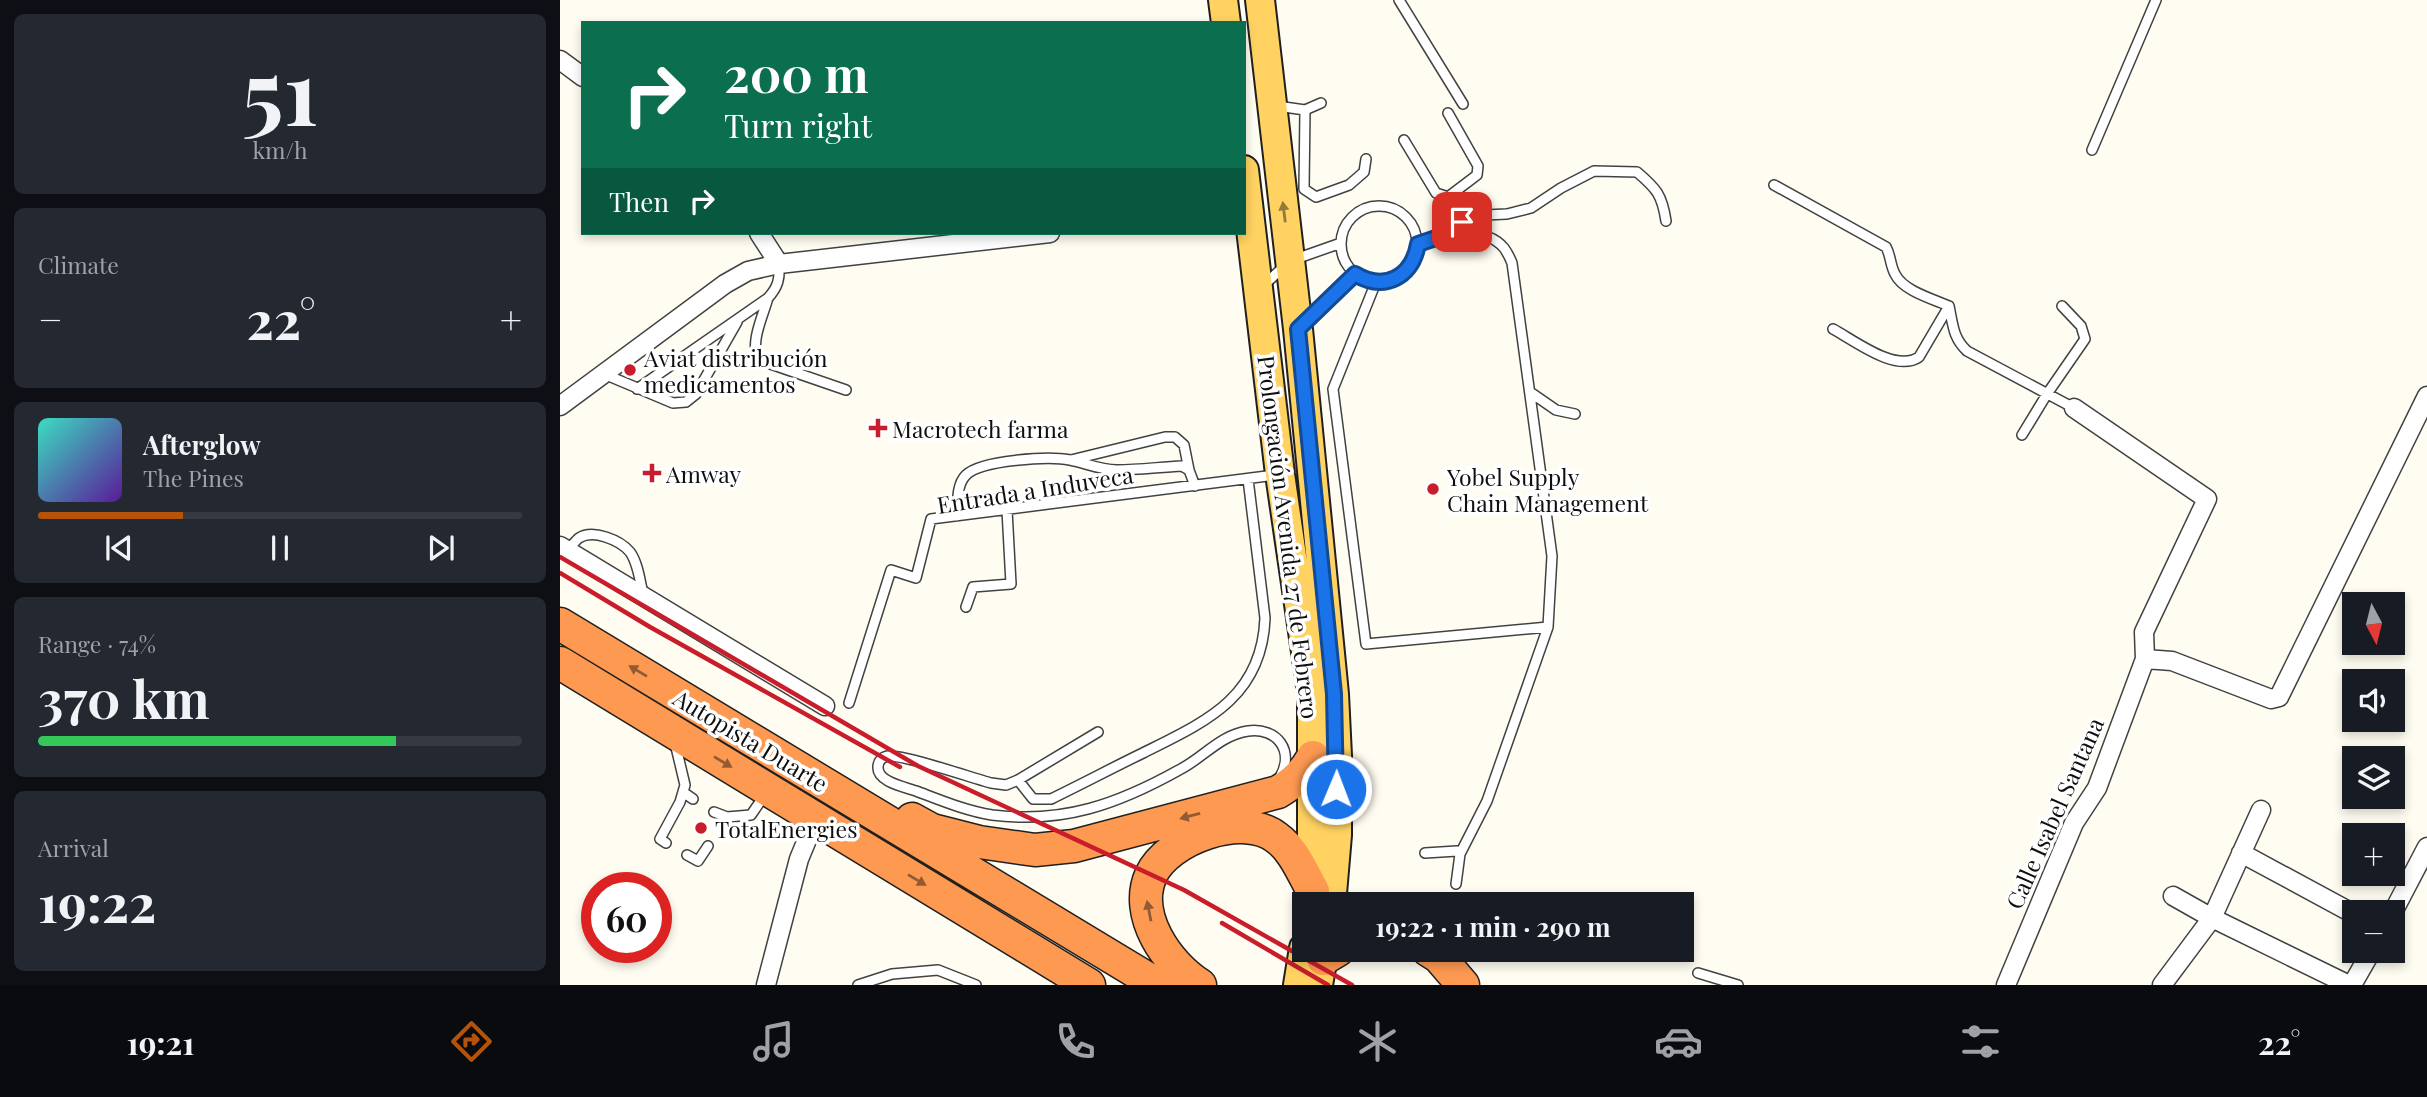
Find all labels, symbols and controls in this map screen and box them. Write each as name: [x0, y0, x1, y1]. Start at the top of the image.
text: 51: [242, 28, 318, 149]
text: 200 m: [724, 40, 869, 105]
icon: right: [609, 49, 700, 140]
text: Turn right: [724, 103, 872, 146]
text: km/h: [252, 134, 308, 165]
icon: right: [683, 182, 721, 220]
text: Then: [609, 184, 669, 219]
pin: [1432, 192, 1492, 252]
one-way arrow: [1279, 201, 1290, 223]
icon: arrive: [1443, 203, 1481, 241]
text: Climate: [38, 249, 119, 280]
text: 22°: [247, 284, 316, 353]
text: −: [38, 293, 63, 344]
text: +: [500, 293, 522, 344]
place label: Aviat distribución medicamentos: [643, 342, 828, 399]
street label: Prolongación Avenida 27 de Febrero: [1251, 353, 1327, 721]
marker: Aviat distribución medicamentos: [622, 362, 638, 378]
place label: Macrotech farma: [892, 413, 1069, 444]
marker: Macrotech farma: [870, 420, 886, 436]
text: Afterglow: [143, 427, 261, 462]
place label: Amway: [665, 458, 742, 489]
street label: Entrada a Induveca: [935, 458, 1136, 520]
place label: Yobel Supply Chain Management: [1446, 461, 1649, 518]
text: The Pines: [143, 462, 244, 493]
marker: Amway: [644, 465, 660, 481]
marker: Yobel Supply Chain Management: [1425, 481, 1441, 497]
icon: previous: [100, 529, 138, 567]
icon: pause: [261, 529, 299, 567]
icon: next: [422, 529, 460, 567]
north arrow: [2342, 592, 2404, 654]
map controls: [2342, 592, 2405, 963]
text: Range · 74%: [38, 628, 156, 659]
text: 370 km: [38, 663, 210, 732]
one-way arrow: [629, 665, 648, 678]
button: sound: [2342, 669, 2405, 732]
street label: Autopista Duarte: [667, 681, 834, 798]
street label: Calle Isabel Santana: [1998, 712, 2110, 914]
button: layers: [2342, 746, 2405, 809]
position arrow: [1299, 752, 1373, 826]
one-way arrow: [714, 756, 733, 768]
one-way arrow: [1179, 811, 1201, 822]
place label: TotalEnergies: [715, 813, 858, 844]
marker: TotalEnergies: [693, 820, 709, 836]
button: +: [2342, 823, 2405, 886]
text: Arrival: [38, 832, 109, 863]
text: 19:22: [38, 867, 156, 936]
speed limit sign: 60: [581, 872, 672, 963]
one-way arrow: [908, 874, 927, 887]
one-way arrow: [1143, 900, 1154, 922]
button: −: [2342, 900, 2405, 963]
text: 19:22 · 1 min · 290 m: [1375, 909, 1611, 944]
icon: directions: [447, 1017, 496, 1066]
icon: music: [749, 1017, 798, 1066]
icon: phone: [1051, 1017, 1100, 1066]
icon: climate: [1353, 1017, 1402, 1066]
icon: car: [1654, 1017, 1703, 1066]
icon: filters: [1956, 1017, 2005, 1066]
text: 19:21: [126, 1020, 195, 1063]
text: 22°: [2258, 1020, 2301, 1063]

